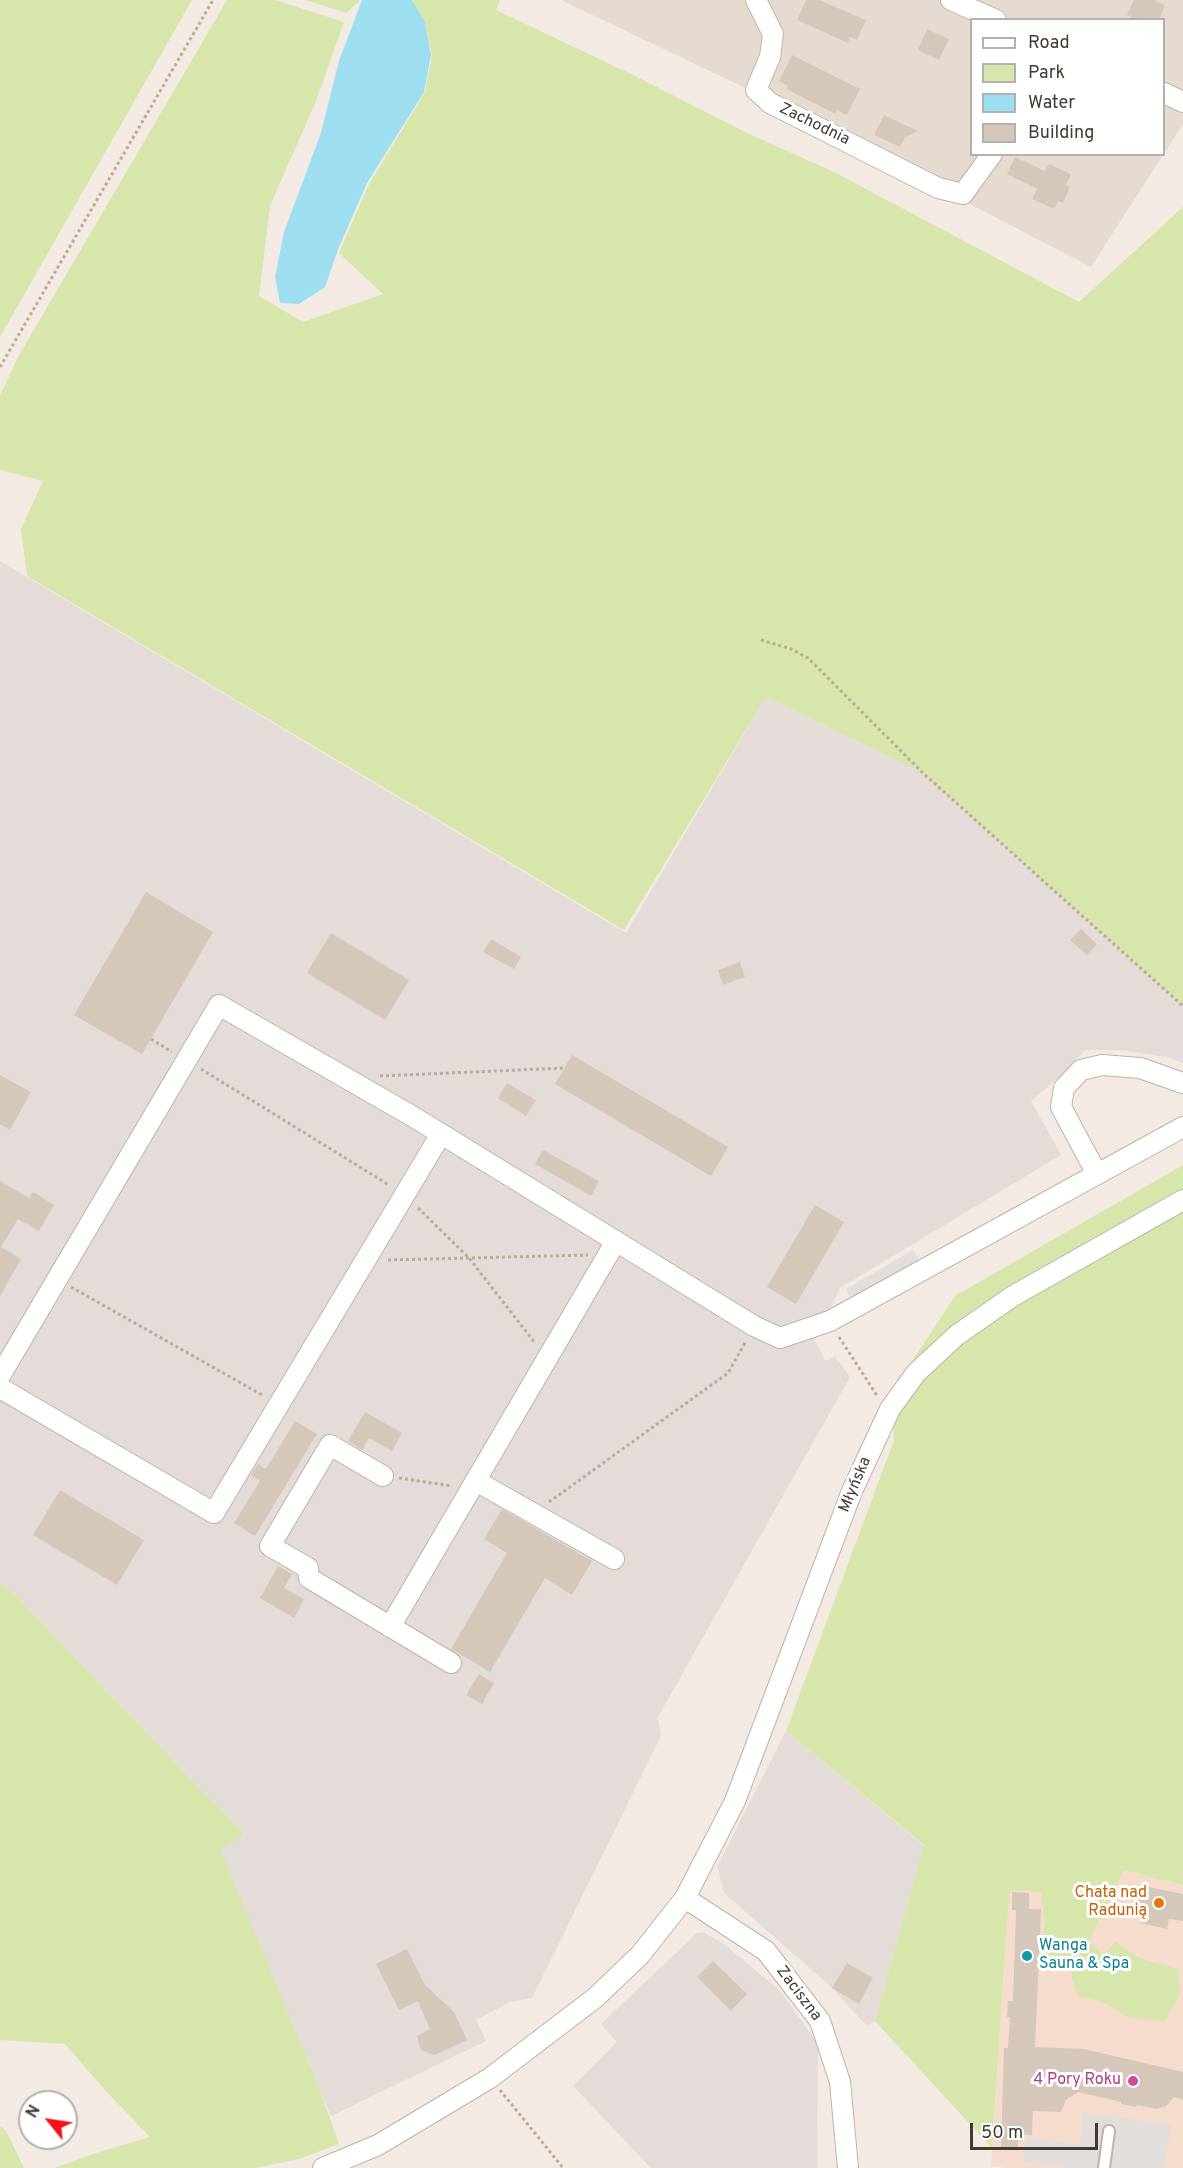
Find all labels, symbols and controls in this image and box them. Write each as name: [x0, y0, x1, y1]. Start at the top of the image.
legend: [970, 18, 1165, 156]
text: Road: [1028, 32, 1070, 55]
text: Park: [1028, 62, 1065, 85]
text: Water: [1028, 92, 1075, 115]
street label: Zachodnia: [776, 100, 852, 150]
text: Building: [1028, 122, 1094, 145]
street label: Młyńska: [836, 1454, 876, 1516]
place label: Chata nad Radunią: [1075, 1884, 1147, 1922]
marker: Chata nad Radunią: [1152, 1896, 1166, 1910]
place label: Wanga Sauna & Spa: [1039, 1937, 1129, 1975]
marker: Wanga Sauna & Spa: [1020, 1949, 1034, 1963]
street label: Zaciszna: [771, 1963, 825, 2025]
place label: 4 Pory Roku: [1033, 2071, 1121, 2091]
marker: 4 Pory Roku: [1126, 2074, 1140, 2088]
north arrow: [18, 2090, 78, 2150]
text: N: [23, 2102, 46, 2122]
scale bar: [973, 2111, 1100, 2149]
text: 50 m: [981, 2122, 1023, 2145]

